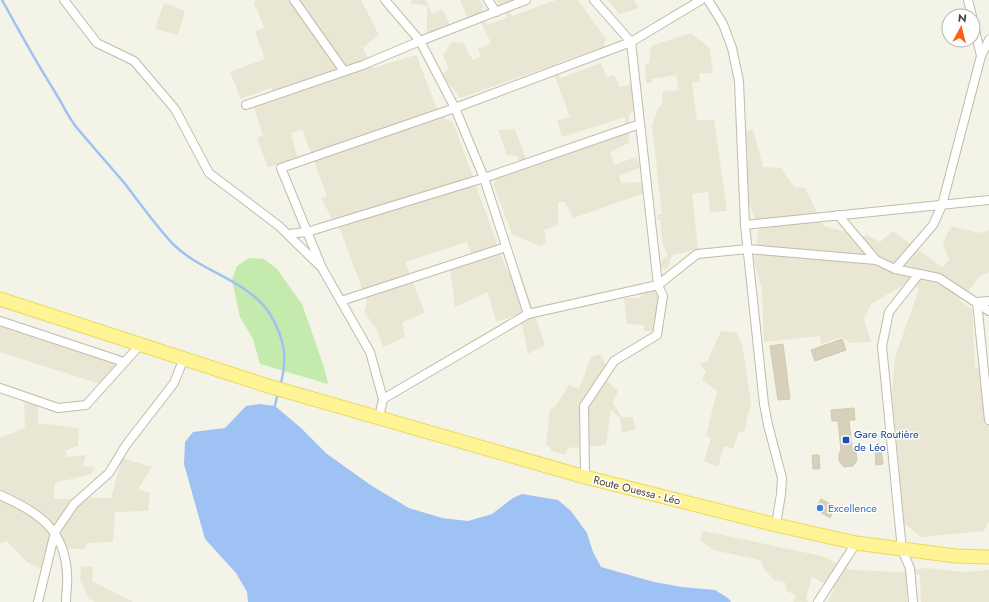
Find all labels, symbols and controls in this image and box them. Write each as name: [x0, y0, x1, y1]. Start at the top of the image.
north arrow: [941, 8, 981, 48]
text: N: [957, 10, 968, 27]
place label: Gare Routière de Léo: [854, 426, 919, 455]
marker: Gare Routière de Léo: [841, 435, 851, 445]
street label: Route Ouessa - Léo: [592, 471, 682, 509]
place label: Excellence: [828, 500, 877, 516]
marker: Excellence: [815, 503, 825, 513]

